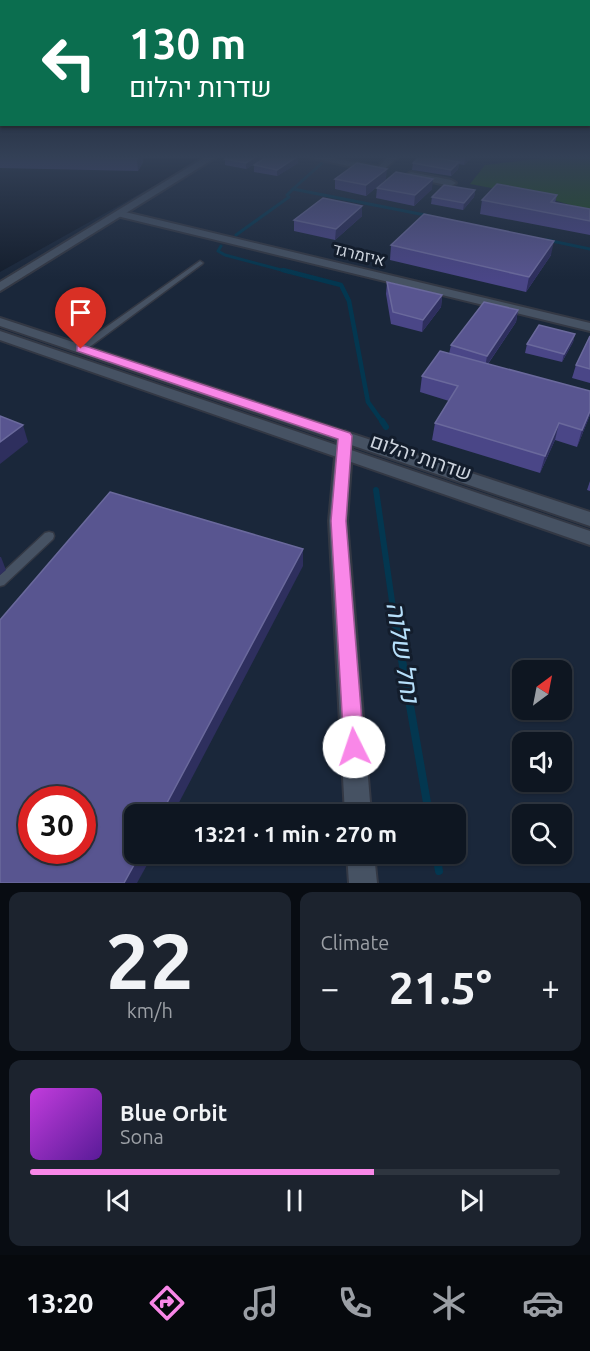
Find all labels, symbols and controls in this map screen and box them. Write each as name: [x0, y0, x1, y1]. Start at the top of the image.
text: 130 m: [129, 20, 246, 67]
icon: left: [30, 24, 108, 102]
text: שדרות יהלום: [129, 72, 272, 102]
street label: איזמרגד: [331, 239, 387, 269]
pin: [55, 287, 106, 349]
icon: arrive: [64, 296, 97, 329]
street label: שדרות יהלום: [367, 428, 475, 485]
water label: נחל שלוה: [381, 599, 426, 706]
north arrow: [512, 660, 572, 720]
map controls: [512, 660, 572, 864]
position arrow: [322, 715, 386, 779]
button: sound: [512, 732, 572, 792]
speed limit sign: 30: [18, 786, 96, 864]
button: search: [512, 804, 572, 864]
text: 13:21 · 1 min · 270 m: [193, 821, 397, 846]
text: 22: [106, 916, 194, 1004]
text: Climate: [321, 931, 389, 954]
text: 21.5°: [389, 962, 492, 1013]
text: −: [321, 969, 339, 1006]
text: +: [541, 969, 560, 1006]
text: km/h: [127, 999, 173, 1022]
text: Blue Orbit: [120, 1100, 227, 1125]
text: Sona: [120, 1125, 164, 1148]
icon: previous: [102, 1184, 135, 1217]
icon: pause: [278, 1184, 311, 1217]
icon: next: [455, 1184, 488, 1217]
icon: directions: [146, 1282, 188, 1324]
icon: music: [240, 1282, 282, 1324]
icon: phone: [334, 1282, 376, 1324]
icon: climate: [428, 1282, 470, 1324]
icon: car: [522, 1282, 564, 1324]
text: 13:20: [26, 1288, 94, 1318]

